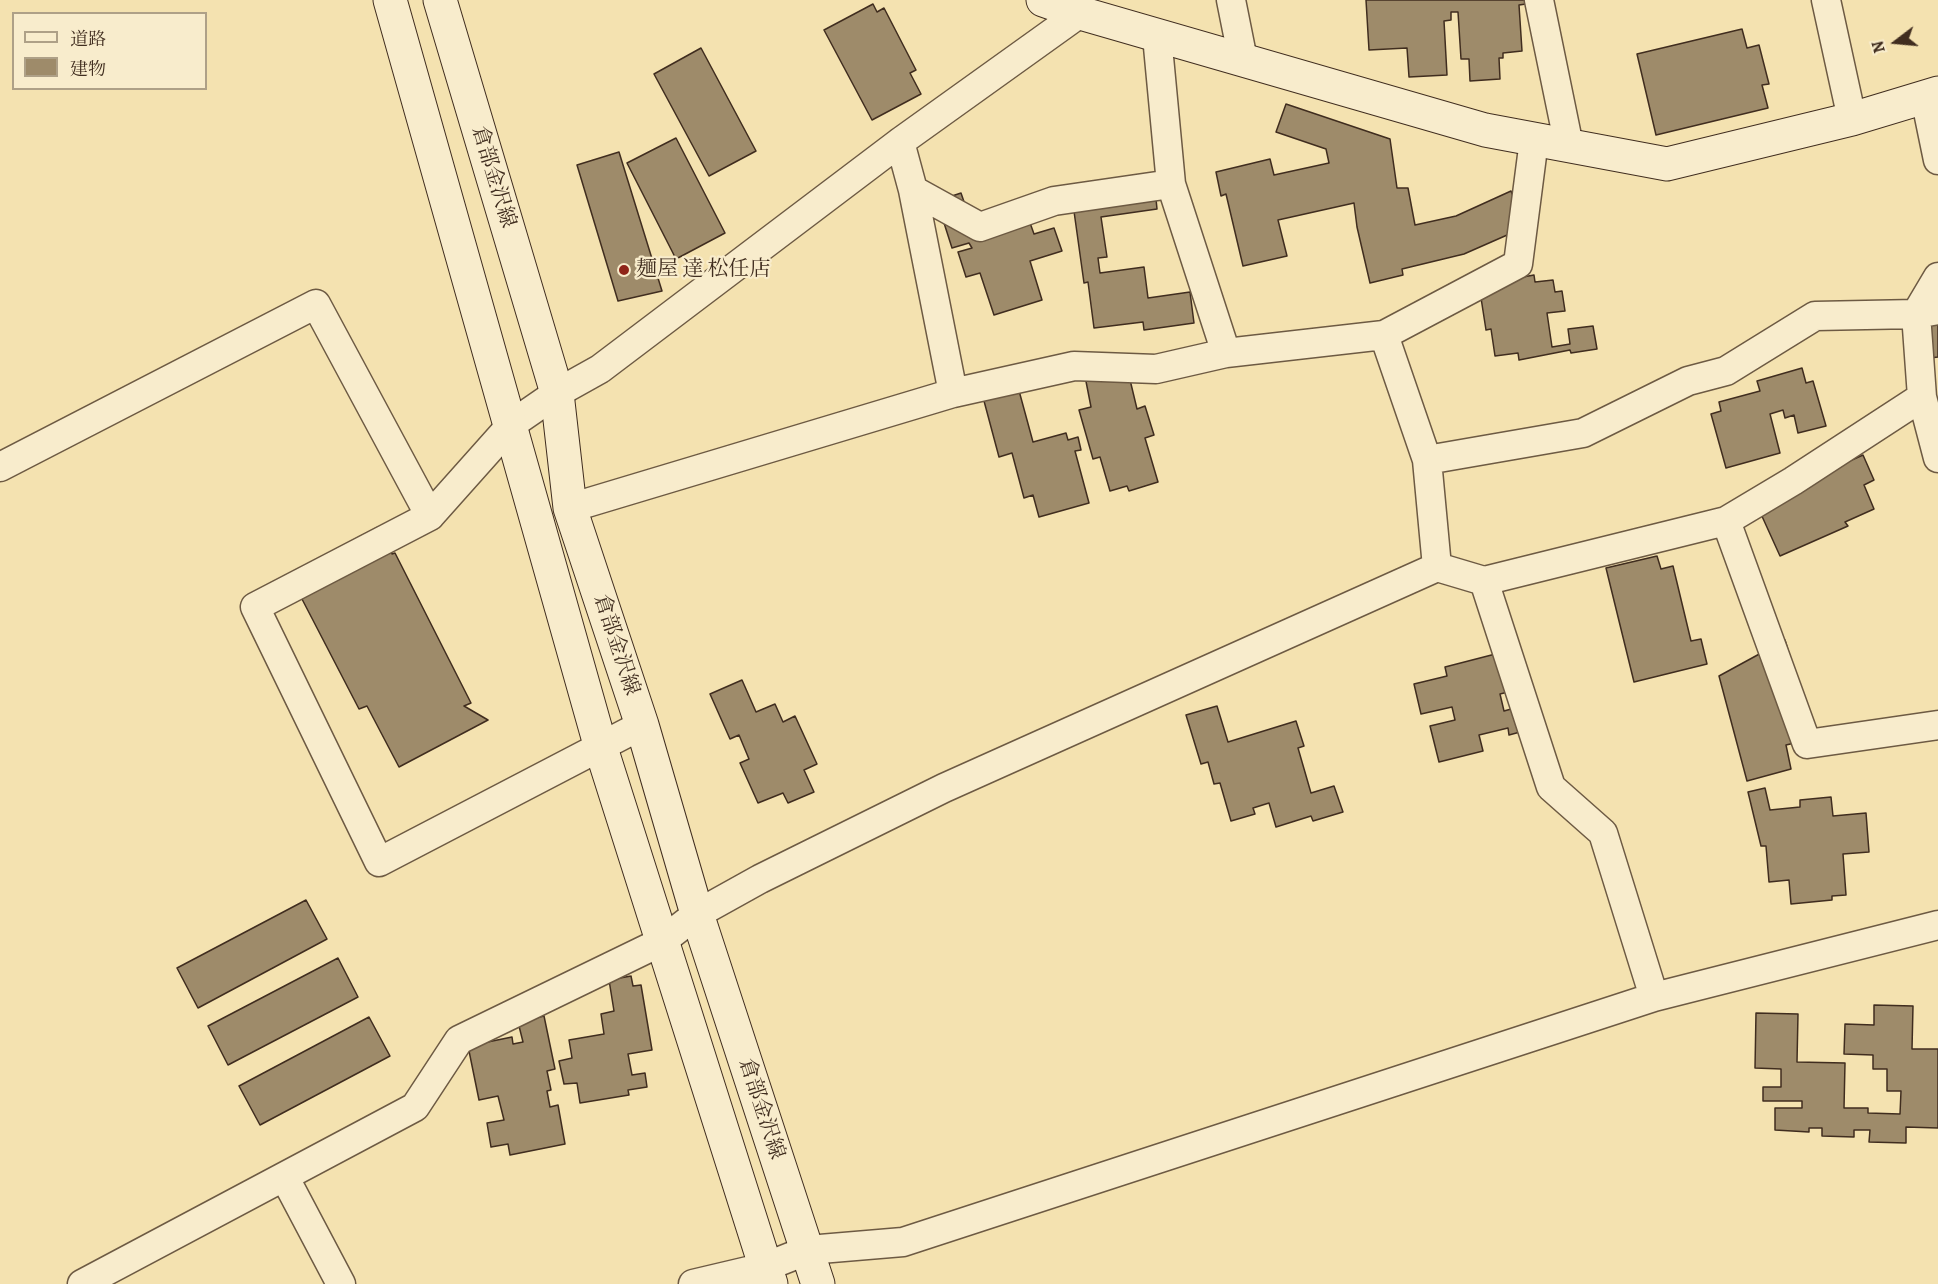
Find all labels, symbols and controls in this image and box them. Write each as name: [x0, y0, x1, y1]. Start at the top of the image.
legend: [12, 12, 207, 90]
north arrow: [1866, 12, 1926, 72]
text: 道路: [70, 27, 106, 51]
text: N: [1867, 38, 1891, 56]
text: 建物: [70, 57, 106, 81]
street label: 倉部金沢線: [466, 123, 520, 231]
place label: 麺屋 達 松任店: [636, 257, 770, 283]
marker: 麺屋 達 松任店: [617, 263, 631, 277]
street label: 倉部金沢線: [588, 591, 644, 699]
street label: 倉部金沢線: [733, 1055, 789, 1163]

